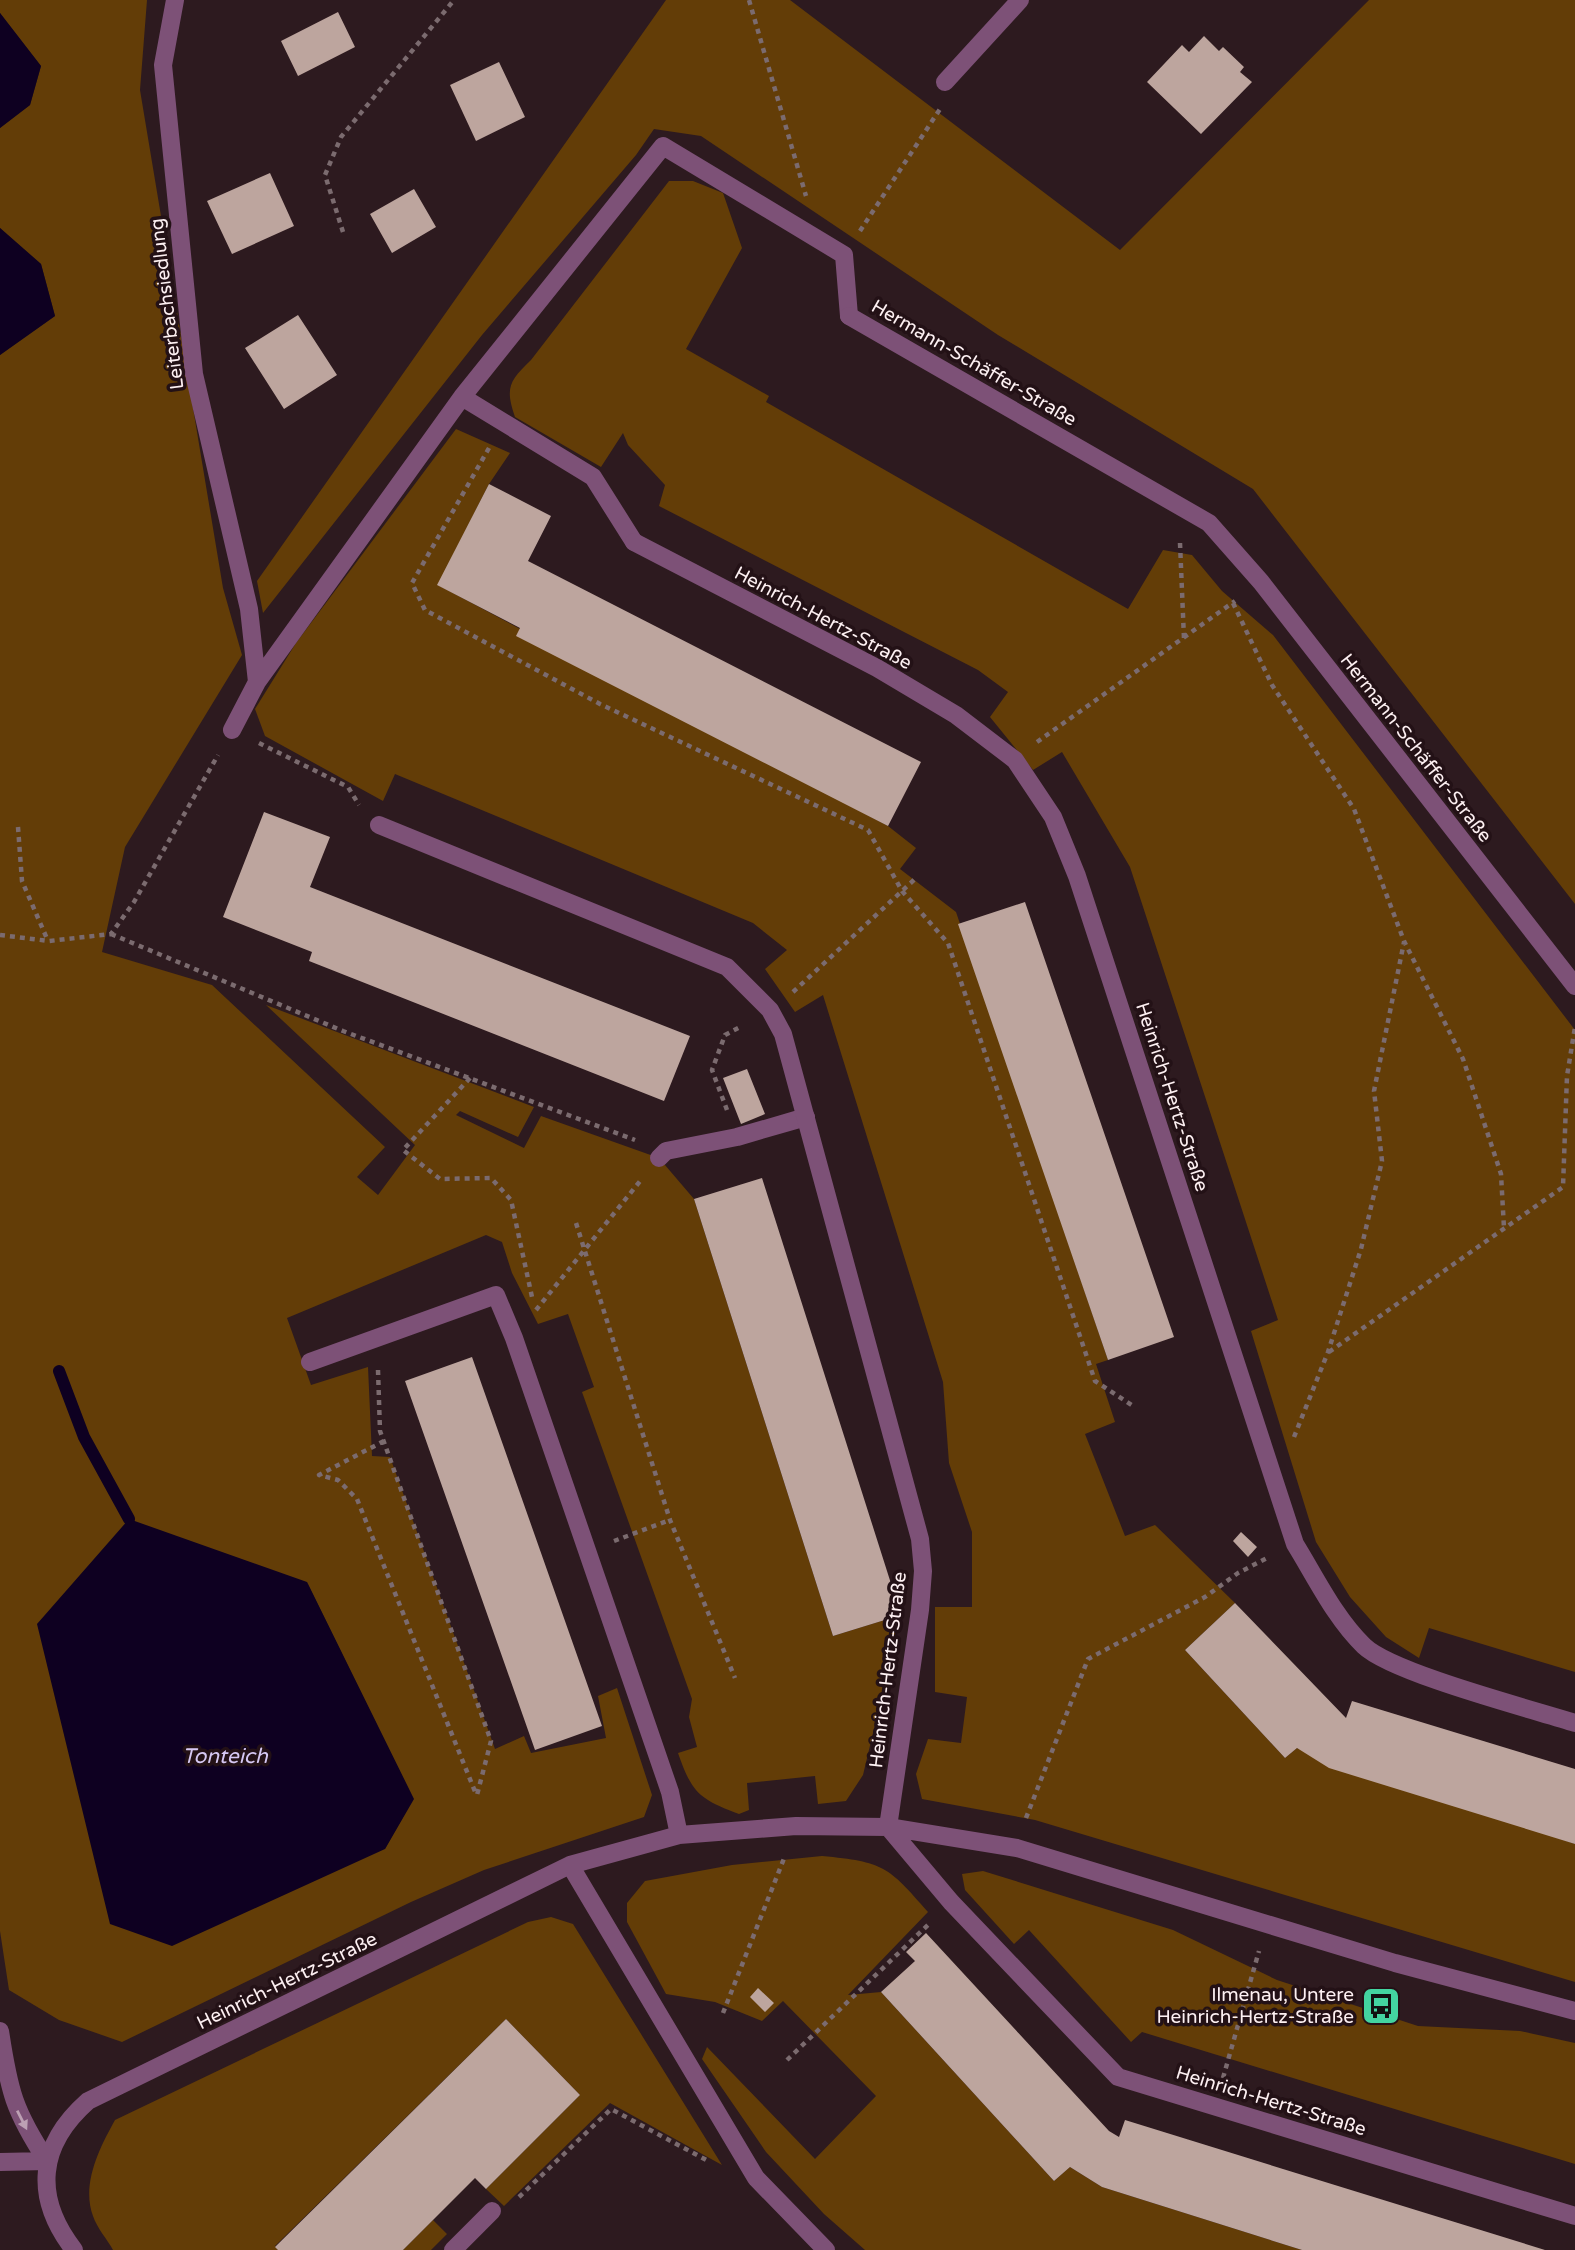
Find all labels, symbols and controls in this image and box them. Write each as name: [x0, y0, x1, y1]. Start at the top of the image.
street label: Leiterbachsiedlung: [146, 217, 188, 391]
street label: Hermann-Schäffer-Straße: [868, 295, 1080, 431]
street label: Heinrich-Hertz-Straße: [731, 562, 915, 674]
street label: Hermann-Schäffer-Straße: [1336, 649, 1496, 847]
street label: Heinrich-Hertz-Straße: [1131, 1000, 1213, 1194]
street label: Heinrich-Hertz-Straße: [865, 1571, 911, 1769]
water label: Tonteich: [182, 1744, 269, 1769]
street label: Heinrich-Hertz-Straße: [193, 1928, 381, 2034]
place label: Ilmenau, Untere Heinrich-Hertz-Straße: [1156, 1984, 1354, 2028]
bus stop icon: Ilmenau, Untere Heinrich-Hertz-Straße: [1360, 1985, 1402, 2027]
street label: Heinrich-Hertz-Straße: [1173, 2062, 1369, 2140]
one-way arrow: [16, 2111, 28, 2131]

